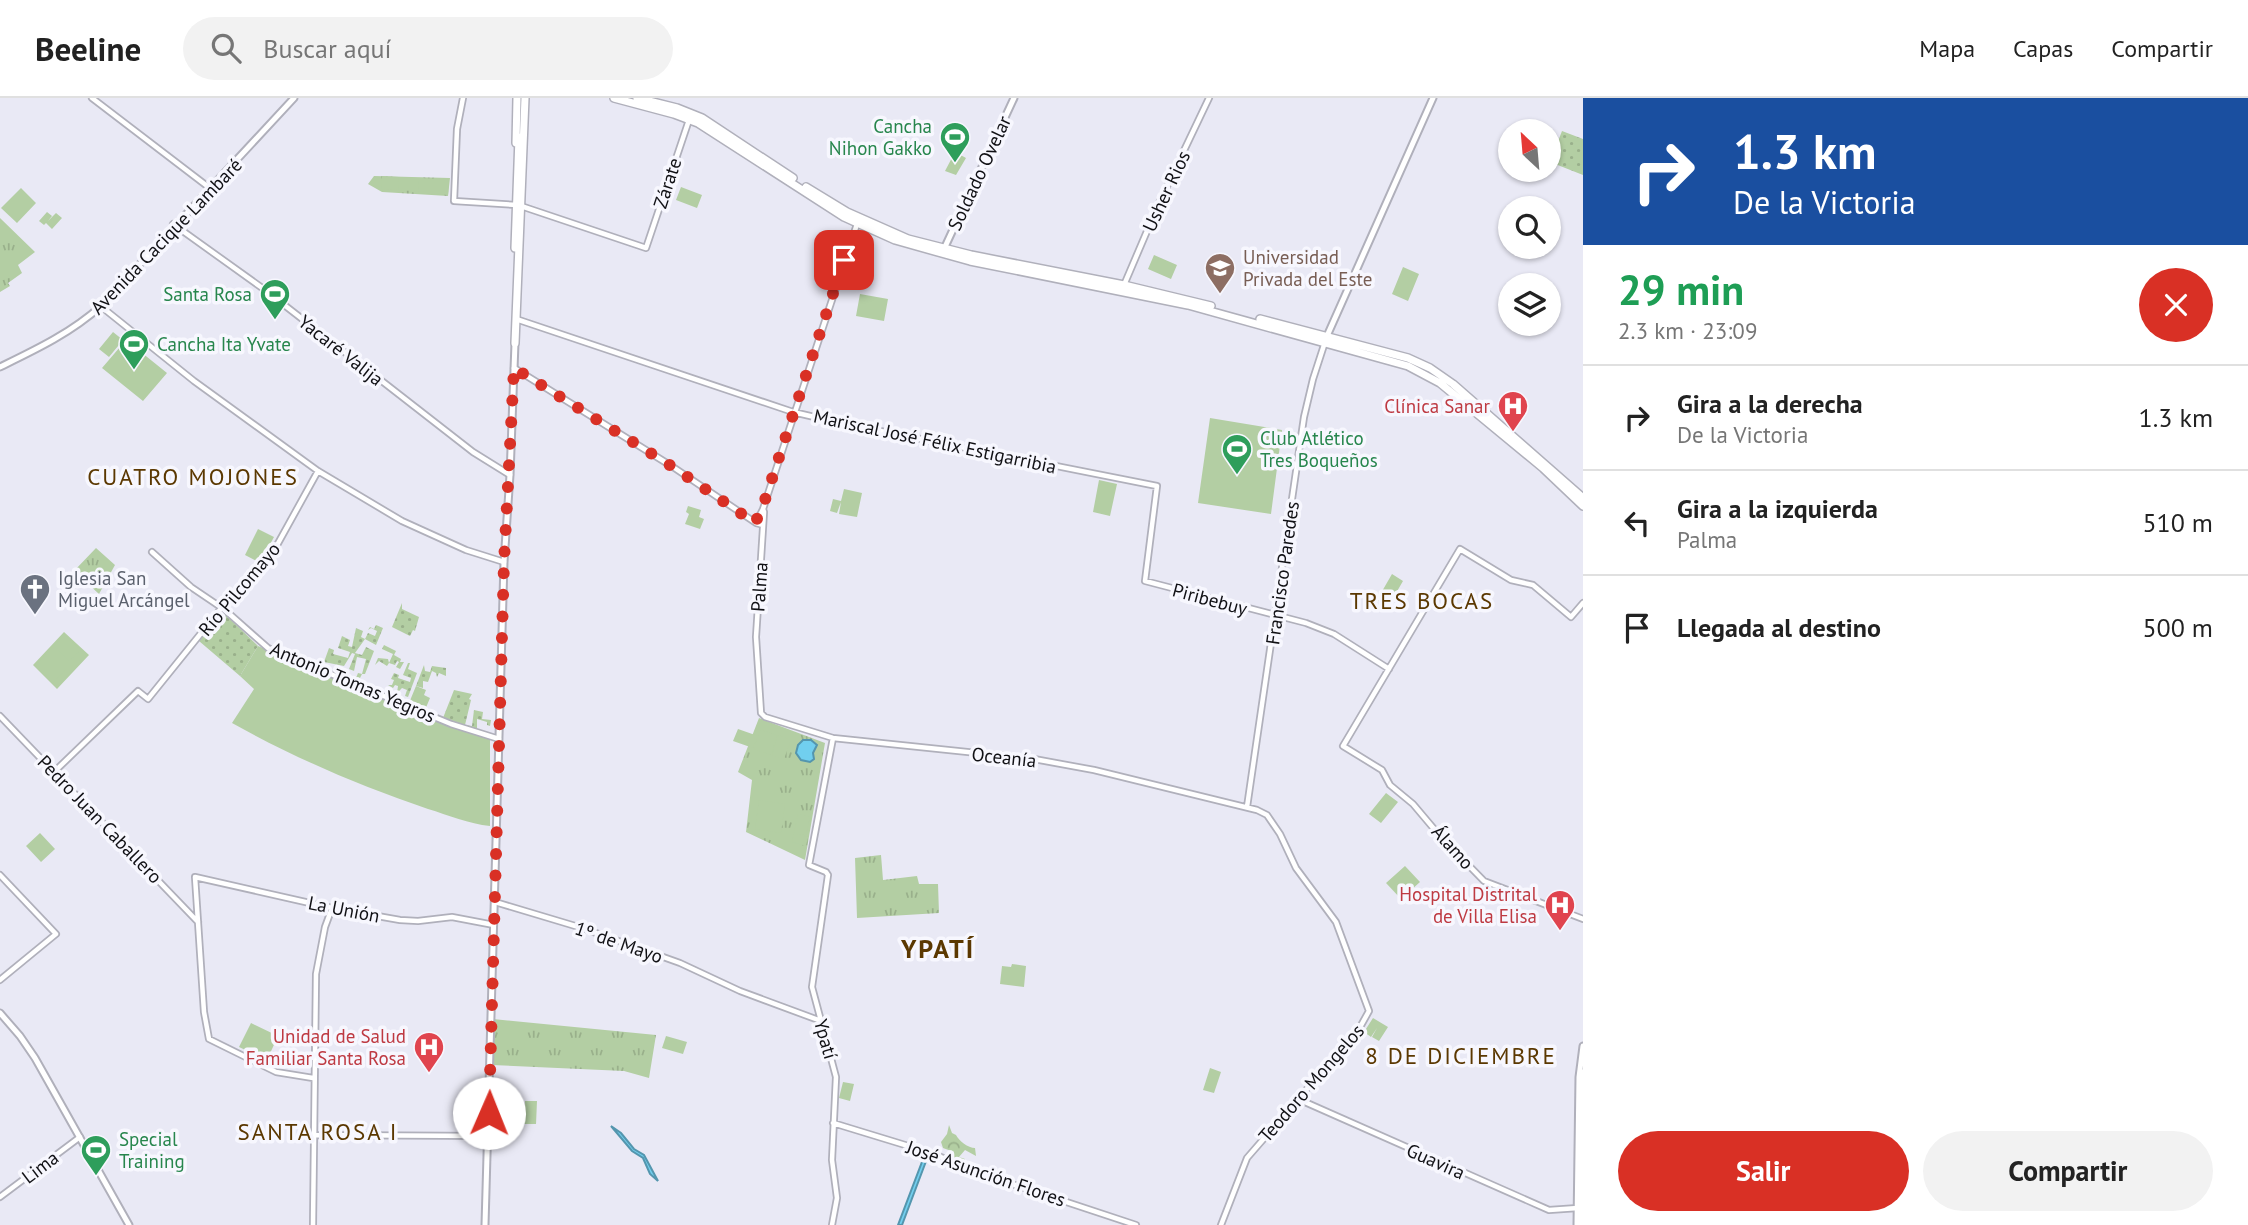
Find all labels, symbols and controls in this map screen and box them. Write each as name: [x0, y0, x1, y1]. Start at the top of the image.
search box: [183, 17, 673, 80]
text: Beeline: [35, 27, 141, 70]
icon: search: [207, 29, 245, 67]
text: Buscar aquí: [263, 32, 392, 65]
text: Mapa: [1919, 33, 1975, 64]
text: Capas: [2013, 33, 2073, 64]
text: Compartir: [2111, 33, 2213, 64]
street label: Soldado Ovelar: [942, 111, 1016, 234]
place label: Cancha Nihon Gakko: [829, 114, 932, 160]
north arrow: [1498, 119, 1561, 182]
map controls: [1498, 119, 1561, 336]
text: 1.3 km: [1733, 119, 1877, 183]
sports icon: Cancha Nihon Gakko: [938, 120, 972, 164]
icon: right: [1618, 126, 1709, 217]
street label: Usher Rios: [1137, 147, 1195, 235]
street label: Avenida Cacique Lambaré: [85, 153, 247, 319]
street label: Zárate: [648, 155, 686, 211]
text: De la Victoria: [1733, 181, 1916, 223]
button: search: [1498, 196, 1561, 259]
pin: [814, 230, 874, 290]
icon: arrive: [825, 241, 863, 279]
place label: Universidad Privada del Este: [1243, 245, 1372, 291]
school or university icon: Universidad Privada del Este: [1203, 251, 1237, 295]
text: 29 min: [1618, 262, 1744, 317]
button: close: [2139, 268, 2213, 342]
button: layers: [1498, 273, 1561, 336]
sports icon: Santa Rosa: [258, 277, 292, 321]
place label: Santa Rosa: [163, 282, 252, 306]
street label: Yacaré Valija: [294, 309, 388, 391]
text: 2.3 km · 23:09: [1618, 316, 1757, 345]
sports icon: Cancha Ita Yvate: [117, 327, 151, 371]
place label: Cancha Ita Yvate: [157, 332, 291, 356]
text: Gira a la derecha: [1677, 387, 1863, 420]
hospital icon: Clínica Sanar: [1496, 389, 1530, 433]
place label: Clínica Sanar: [1384, 394, 1491, 418]
icon: right: [1618, 399, 1656, 437]
text: 1.3 km: [2139, 401, 2213, 434]
street label: Mariscal José Félix Estigarribia: [811, 404, 1059, 478]
text: De la Victoria: [1677, 420, 1808, 449]
place label: Club Atlético Tres Boqueños: [1260, 426, 1378, 472]
sports icon: Club Atlético Tres Boqueños: [1220, 432, 1254, 476]
district label: CUATRO MOJONES: [87, 462, 299, 491]
text: Gira a la izquierda: [1677, 492, 1878, 525]
street label: Francisco Paredes: [1260, 500, 1304, 646]
icon: left: [1618, 504, 1656, 542]
text: 510 m: [2142, 506, 2213, 539]
text: Palma: [1677, 525, 1737, 554]
street label: Río Pilcomayo: [193, 537, 285, 641]
street label: Palma: [745, 561, 773, 613]
place label: Iglesia San Miguel Arcángel: [58, 566, 190, 612]
church icon: Iglesia San Miguel Arcángel: [18, 572, 52, 616]
street label: Piribebuy: [1170, 578, 1250, 621]
district label: TRES BOCAS: [1350, 586, 1494, 615]
icon: arrive: [1618, 609, 1656, 647]
text: Llegada al destino: [1677, 611, 1881, 644]
text: 500 m: [2142, 611, 2213, 644]
street label: Antonio Tomas Yegros: [267, 636, 439, 728]
street label: Oceanía: [970, 742, 1038, 772]
street label: Pedro Juan Caballero: [33, 750, 167, 888]
street label: Álamo: [1427, 820, 1479, 874]
place label: Hospital Distrital de Villa Elisa: [1399, 882, 1537, 928]
hospital icon: Hospital Distrital de Villa Elisa: [1543, 888, 1577, 932]
street label: La Unión: [306, 890, 382, 928]
street label: 1º de Mayo: [572, 916, 666, 968]
district label: YPATÍ: [900, 932, 975, 965]
street label: Ypatí: [809, 1016, 843, 1062]
street label: Teodoro Mongelos: [1253, 1019, 1369, 1147]
place label: Unidad de Salud Familiar Santa Rosa: [246, 1024, 406, 1070]
hospital icon: Unidad de Salud Familiar Santa Rosa: [412, 1030, 446, 1074]
district label: 8 DE DICIEMBRE: [1365, 1041, 1557, 1070]
position arrow: [452, 1076, 526, 1150]
district label: SANTA ROSA I: [238, 1117, 399, 1146]
place label: Special Training: [119, 1127, 185, 1173]
button: Salir: [1618, 1131, 1909, 1211]
button: Compartir: [1923, 1131, 2213, 1211]
sports icon: Special Training: [79, 1133, 113, 1177]
street label: José Asunción Flores: [902, 1134, 1069, 1211]
street label: Guavira: [1403, 1138, 1469, 1184]
street label: Lima: [17, 1145, 63, 1189]

